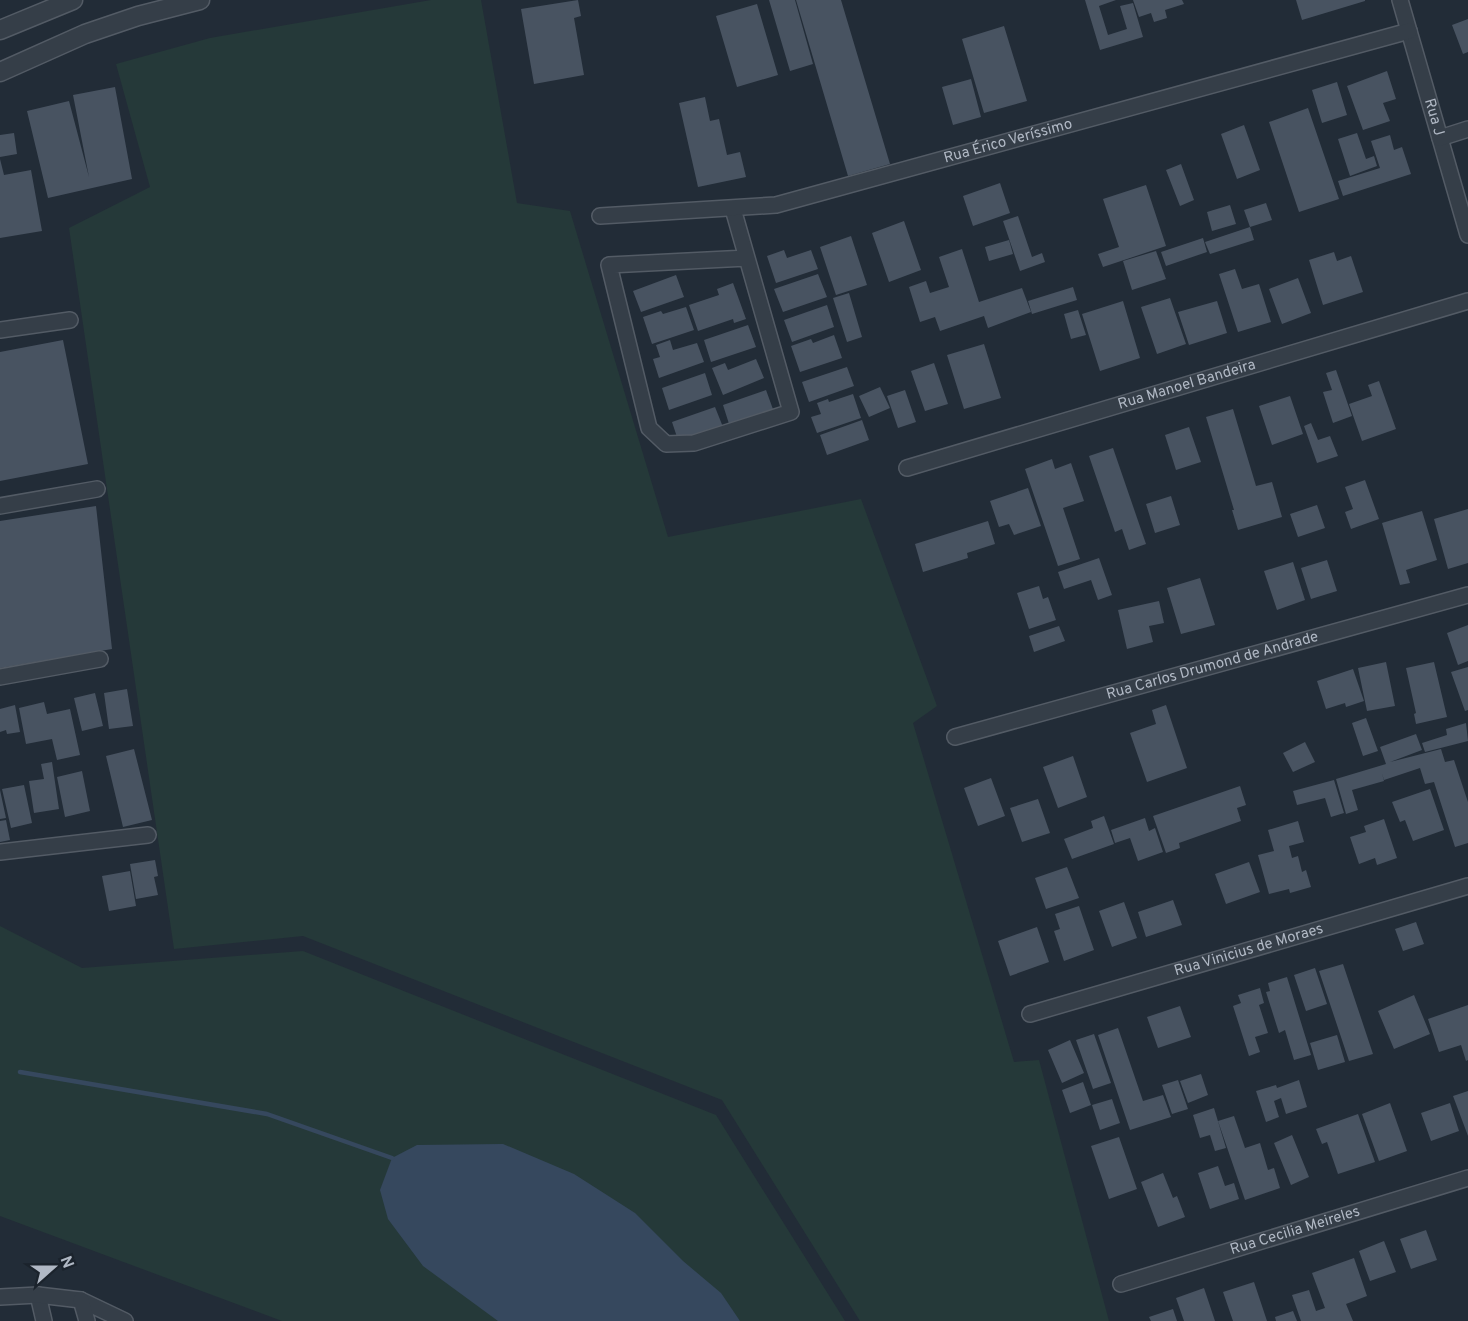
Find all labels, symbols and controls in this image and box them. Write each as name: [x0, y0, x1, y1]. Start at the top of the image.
street label: Rua J: [1420, 96, 1448, 138]
street label: Rua Érico Veríssimo: [942, 114, 1075, 168]
street label: Rua Manoel Bandeira: [1116, 355, 1258, 414]
street label: Rua Carlos Drumond de Andrade: [1104, 627, 1321, 704]
street label: Rua Vinicius de Moraes: [1172, 919, 1326, 981]
street label: Rua Cecilia Meireles: [1228, 1202, 1362, 1260]
north arrow: [24, 1237, 84, 1297]
text: N: [55, 1253, 78, 1271]

